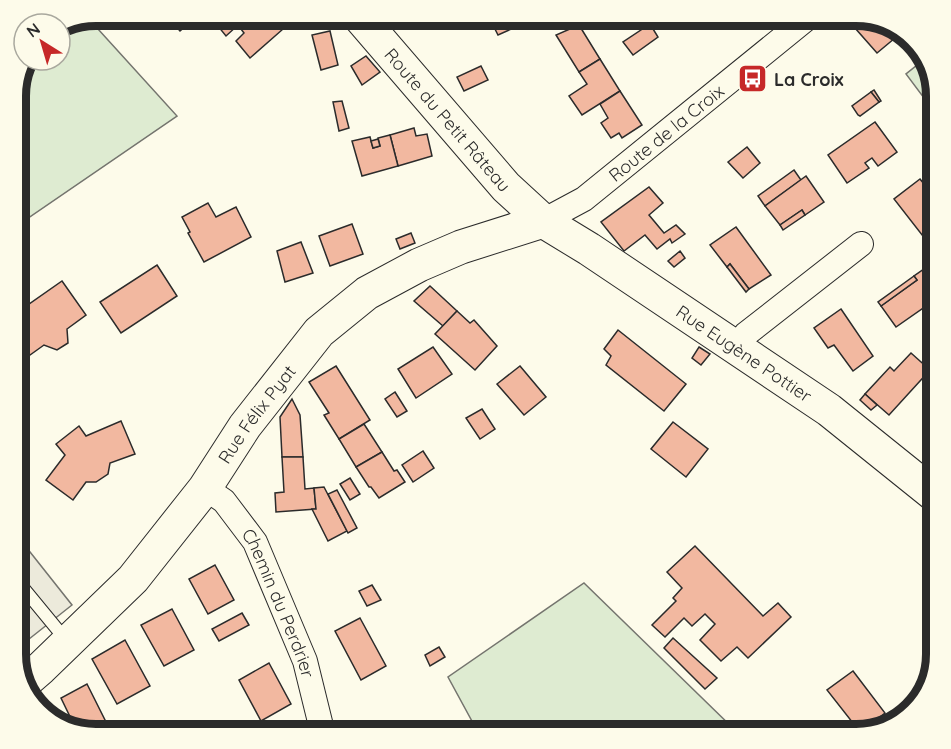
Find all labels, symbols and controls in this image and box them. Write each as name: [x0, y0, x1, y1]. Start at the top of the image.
north arrow: [12, 12, 72, 72]
text: N: [22, 18, 44, 42]
street label: Route du Petit Râteau: [380, 43, 516, 196]
bus stop icon: La Croix: [737, 63, 769, 95]
place label: La Croix: [774, 68, 844, 91]
street label: Route de la Croix: [604, 79, 729, 186]
street label: Rue Eugène Pottier: [672, 299, 817, 407]
street label: Rue Félix Pyat: [212, 360, 300, 468]
street label: Chemin du Perdrier: [237, 523, 320, 680]

